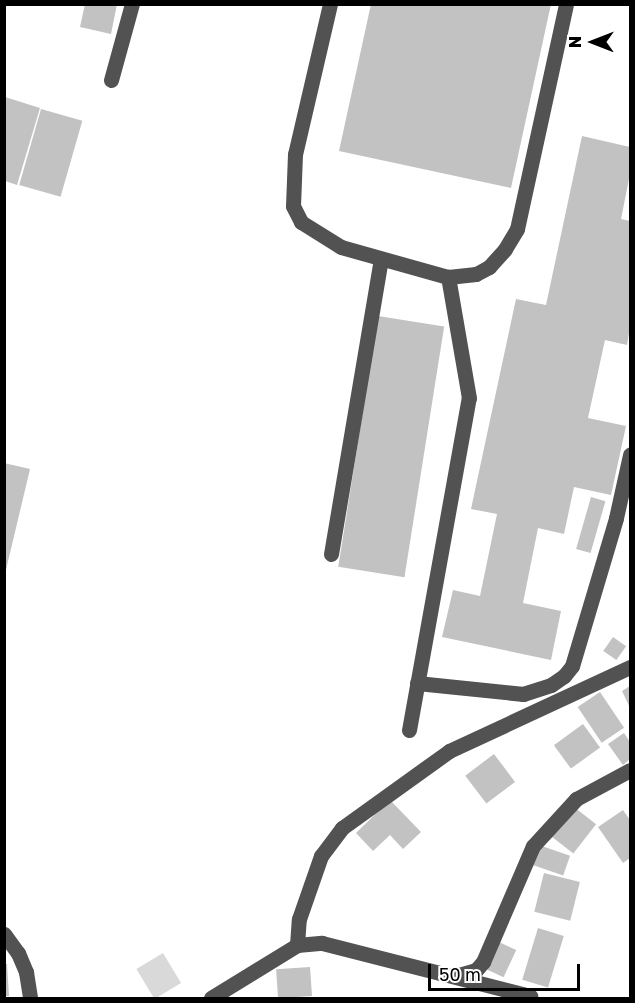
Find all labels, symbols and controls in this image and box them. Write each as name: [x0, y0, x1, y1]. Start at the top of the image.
north arrow: [563, 12, 623, 72]
text: N: [565, 36, 585, 48]
scale bar: [431, 952, 582, 990]
text: 50 m: [439, 963, 481, 985]

